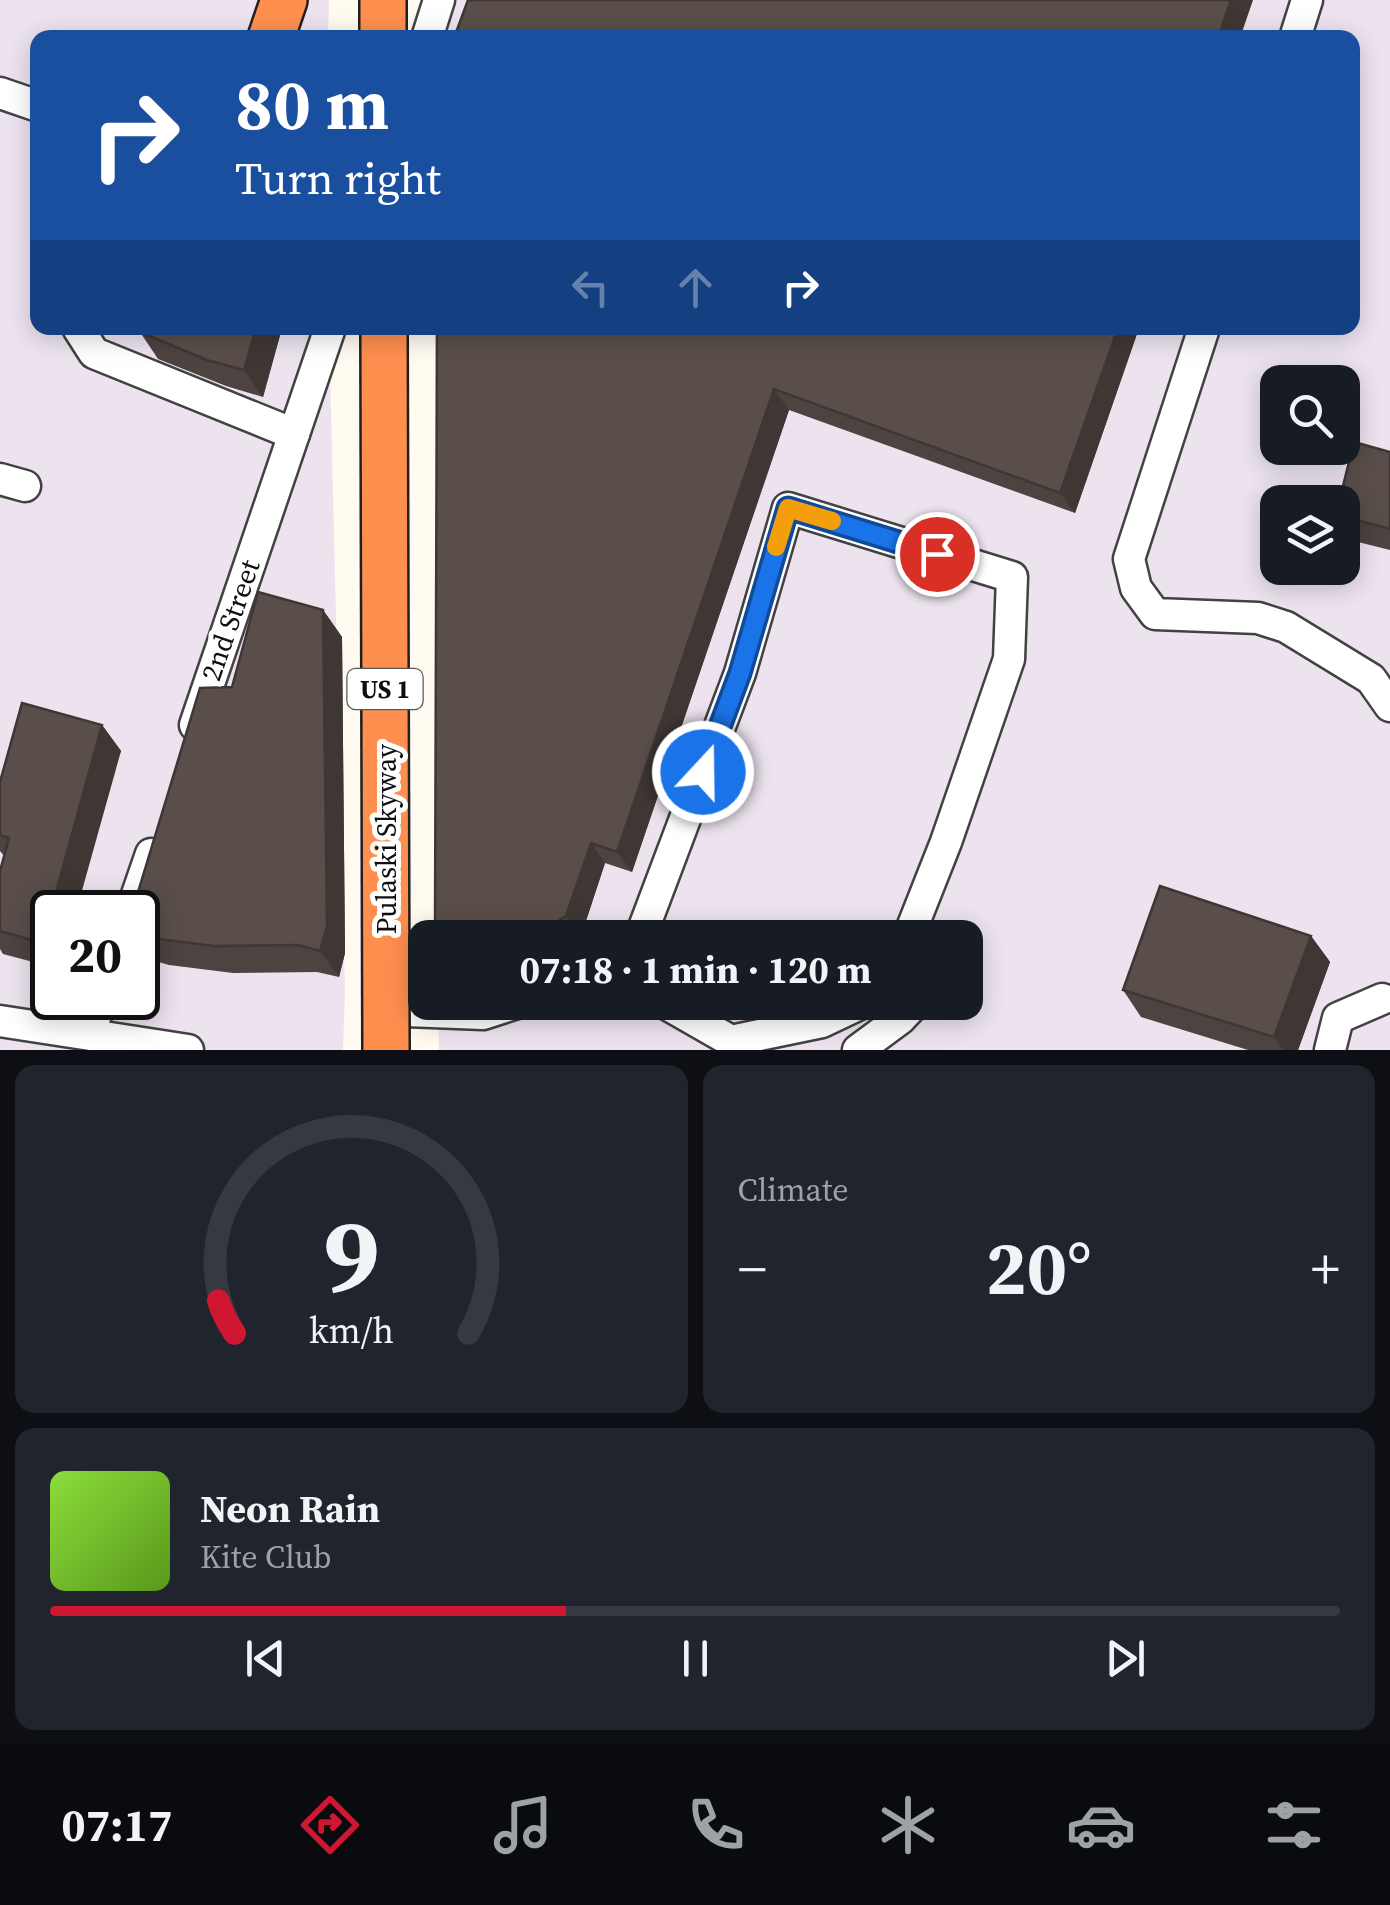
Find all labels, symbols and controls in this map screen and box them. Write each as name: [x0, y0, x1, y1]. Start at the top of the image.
text: 80 m: [235, 56, 389, 152]
icon: right: [70, 70, 200, 200]
text: Turn right: [235, 147, 441, 209]
icon: left: [563, 260, 618, 315]
icon: ahead: [668, 260, 723, 315]
icon: right: [773, 260, 828, 315]
map controls: [1260, 365, 1360, 585]
button: search: [1260, 365, 1360, 465]
button: layers: [1260, 485, 1360, 585]
pin: [895, 512, 980, 597]
icon: arrive: [910, 527, 965, 582]
street label: 2nd Street: [192, 554, 269, 686]
road number: US 1: [348, 669, 422, 709]
position arrow: [651, 720, 755, 824]
street label: Pulaski Skyway: [367, 743, 405, 934]
speed limit sign: 20: [30, 890, 160, 1020]
text: 07:18 · 1 min · 120 m: [519, 944, 872, 996]
text: Climate: [738, 1168, 849, 1212]
text: 9: [323, 1183, 379, 1326]
text: 20°: [986, 1216, 1092, 1319]
text: −: [738, 1231, 767, 1306]
text: +: [1311, 1231, 1340, 1306]
text: km/h: [309, 1306, 394, 1355]
text: Neon Rain: [200, 1483, 380, 1535]
text: Kite Club: [200, 1535, 332, 1579]
icon: previous: [238, 1631, 293, 1686]
icon: pause: [668, 1631, 723, 1686]
icon: next: [1098, 1631, 1153, 1686]
icon: directions: [295, 1790, 365, 1860]
icon: music: [488, 1790, 558, 1860]
icon: phone: [681, 1790, 751, 1860]
icon: climate: [873, 1790, 943, 1860]
icon: car: [1066, 1790, 1136, 1860]
icon: filters: [1259, 1790, 1329, 1860]
text: 07:17: [61, 1794, 172, 1856]

